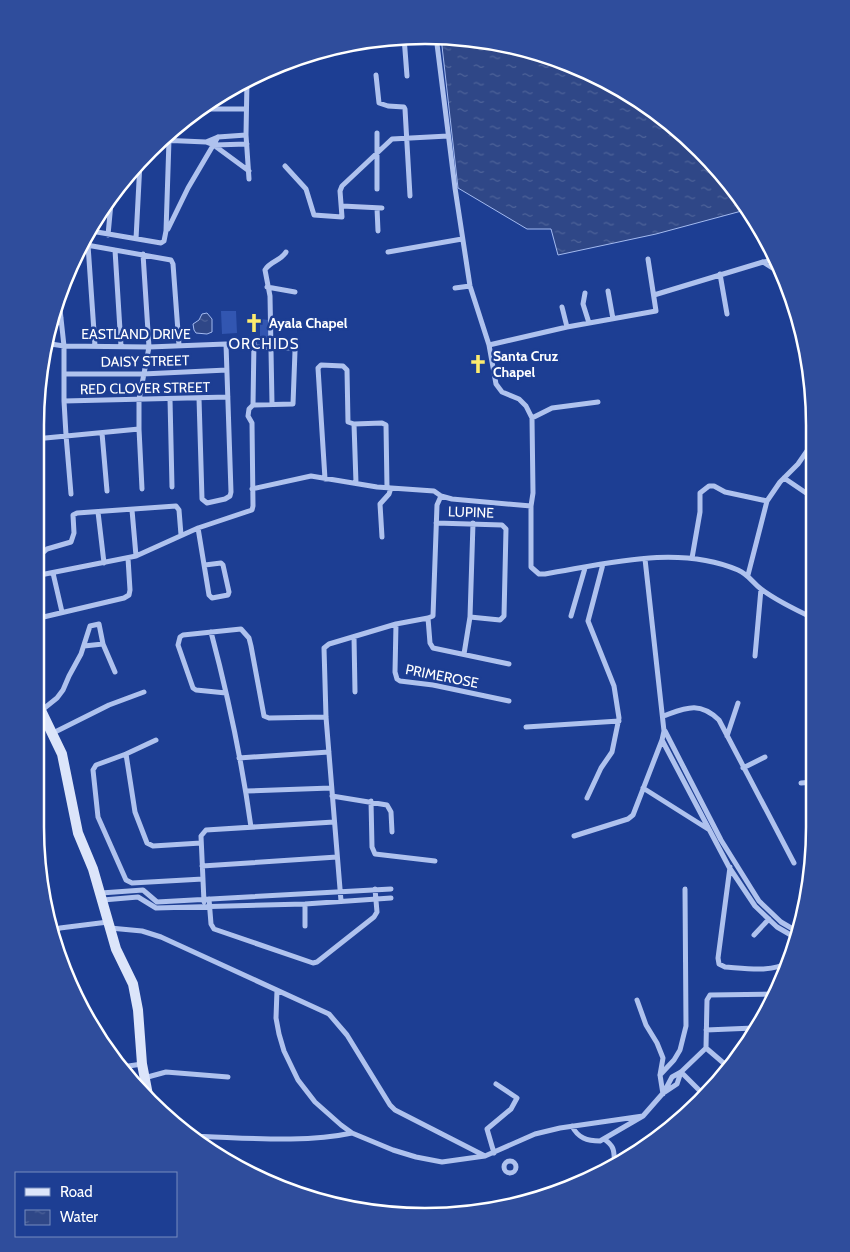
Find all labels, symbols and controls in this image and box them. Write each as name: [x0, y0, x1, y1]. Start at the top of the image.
church icon: Ayala Chapel: [243, 312, 265, 334]
place label: Ayala Chapel: [269, 314, 348, 332]
street label: EASTLAND DRIVE: [81, 325, 191, 343]
district label: ORCHIDS: [229, 335, 299, 353]
place label: Santa Cruz Chapel: [493, 347, 559, 381]
street label: DAISY STREET: [101, 351, 190, 371]
church icon: Santa Cruz Chapel: [467, 353, 489, 375]
street label: RED CLOVER STREET: [80, 378, 211, 398]
street label: LUPINE: [448, 502, 495, 522]
street label: PRIMEROSE: [404, 660, 480, 692]
legend: [15, 1172, 178, 1237]
text: Road: [60, 1183, 93, 1201]
text: Water: [60, 1208, 98, 1226]

